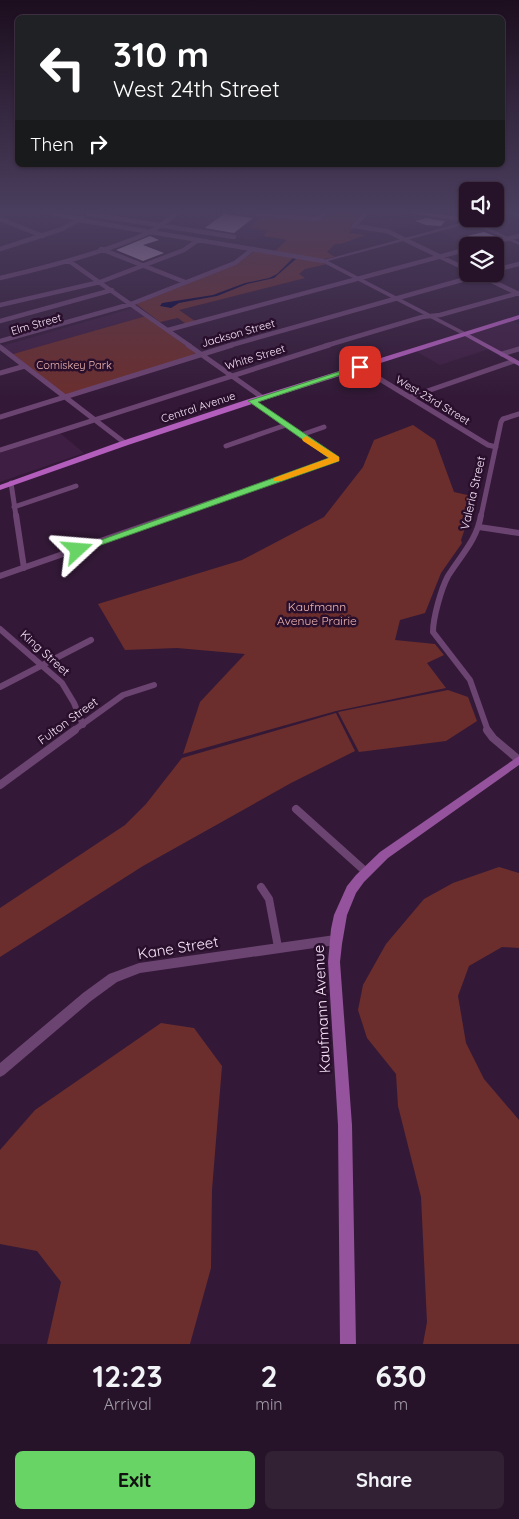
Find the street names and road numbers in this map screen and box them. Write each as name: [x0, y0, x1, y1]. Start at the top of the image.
street label: Elm Street: [9, 310, 63, 338]
street label: Jackson Street: [200, 316, 277, 350]
street label: White Street: [223, 341, 287, 373]
street label: West 23rd Street: [393, 372, 473, 428]
street label: Central Avenue: [159, 388, 237, 426]
street label: Valeria Street: [457, 455, 488, 531]
street label: King Street: [18, 627, 73, 679]
street label: Fulton Street: [35, 694, 101, 747]
street label: Kane Street: [136, 932, 220, 963]
street label: Kaufmann Avenue: [309, 944, 334, 1074]

